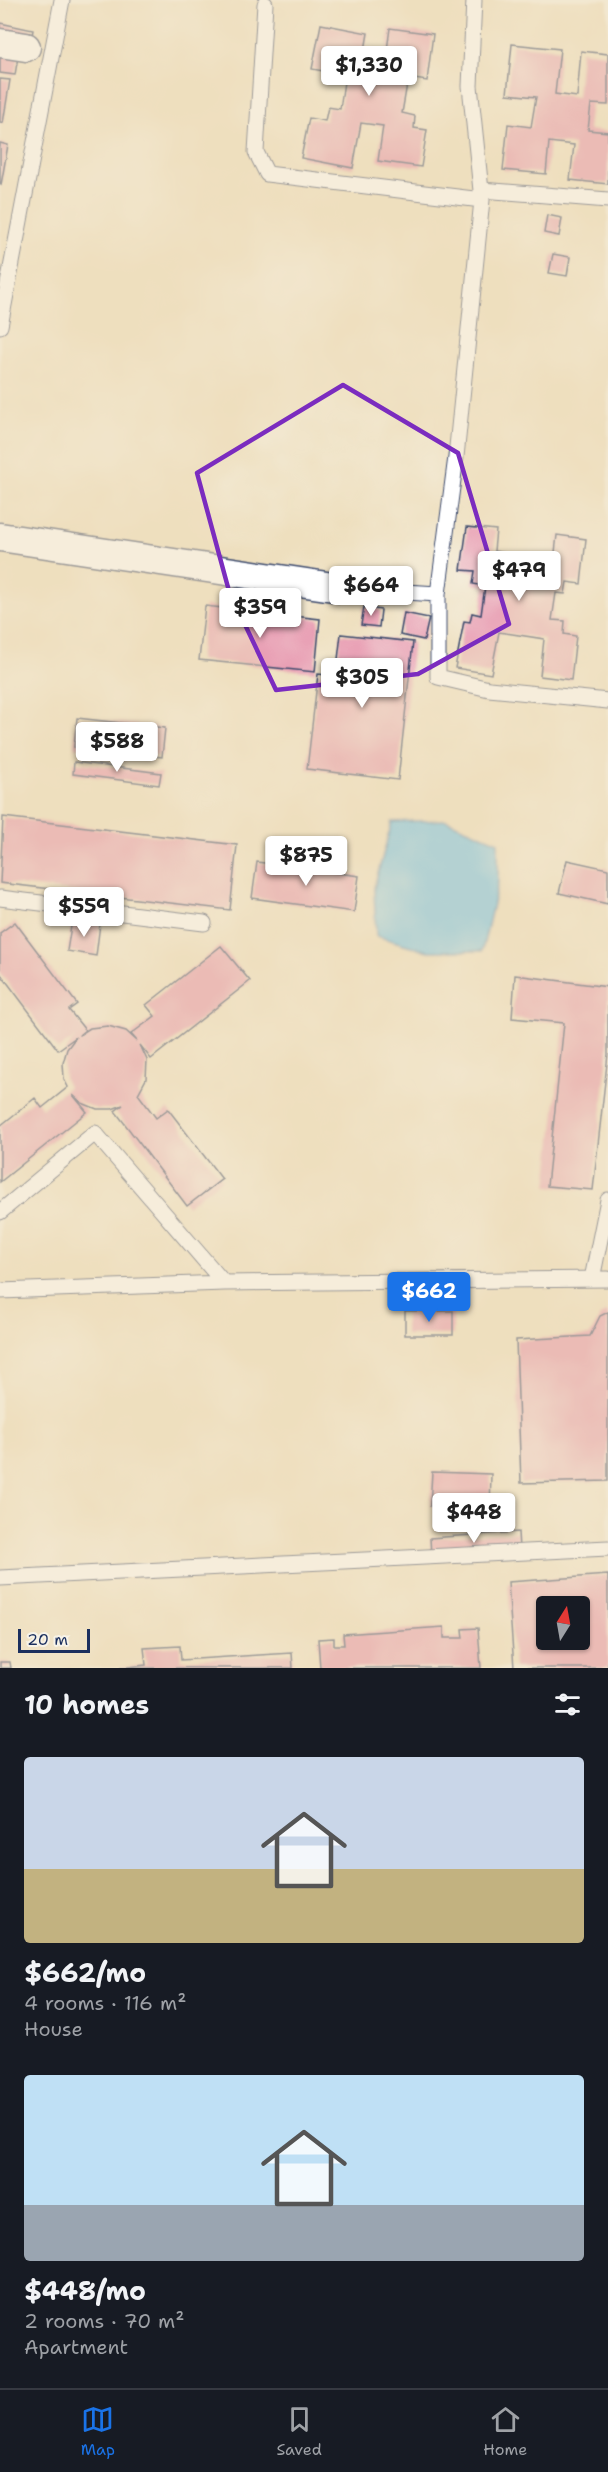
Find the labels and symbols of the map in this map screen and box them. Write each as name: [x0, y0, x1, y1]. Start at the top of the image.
pin: $1,330: [320, 46, 418, 97]
pin: $479: [483, 551, 555, 602]
pin: $664: [335, 566, 407, 617]
pin: $359: [224, 588, 296, 639]
pin: $305: [326, 658, 398, 709]
pin: $588: [81, 722, 153, 773]
pin: $875: [270, 836, 342, 887]
pin: $559: [48, 887, 120, 938]
pin: $662: [393, 1272, 465, 1323]
pin: $448: [438, 1493, 510, 1544]
north arrow: [536, 1596, 590, 1650]
scale bar: [18, 1626, 90, 1654]

